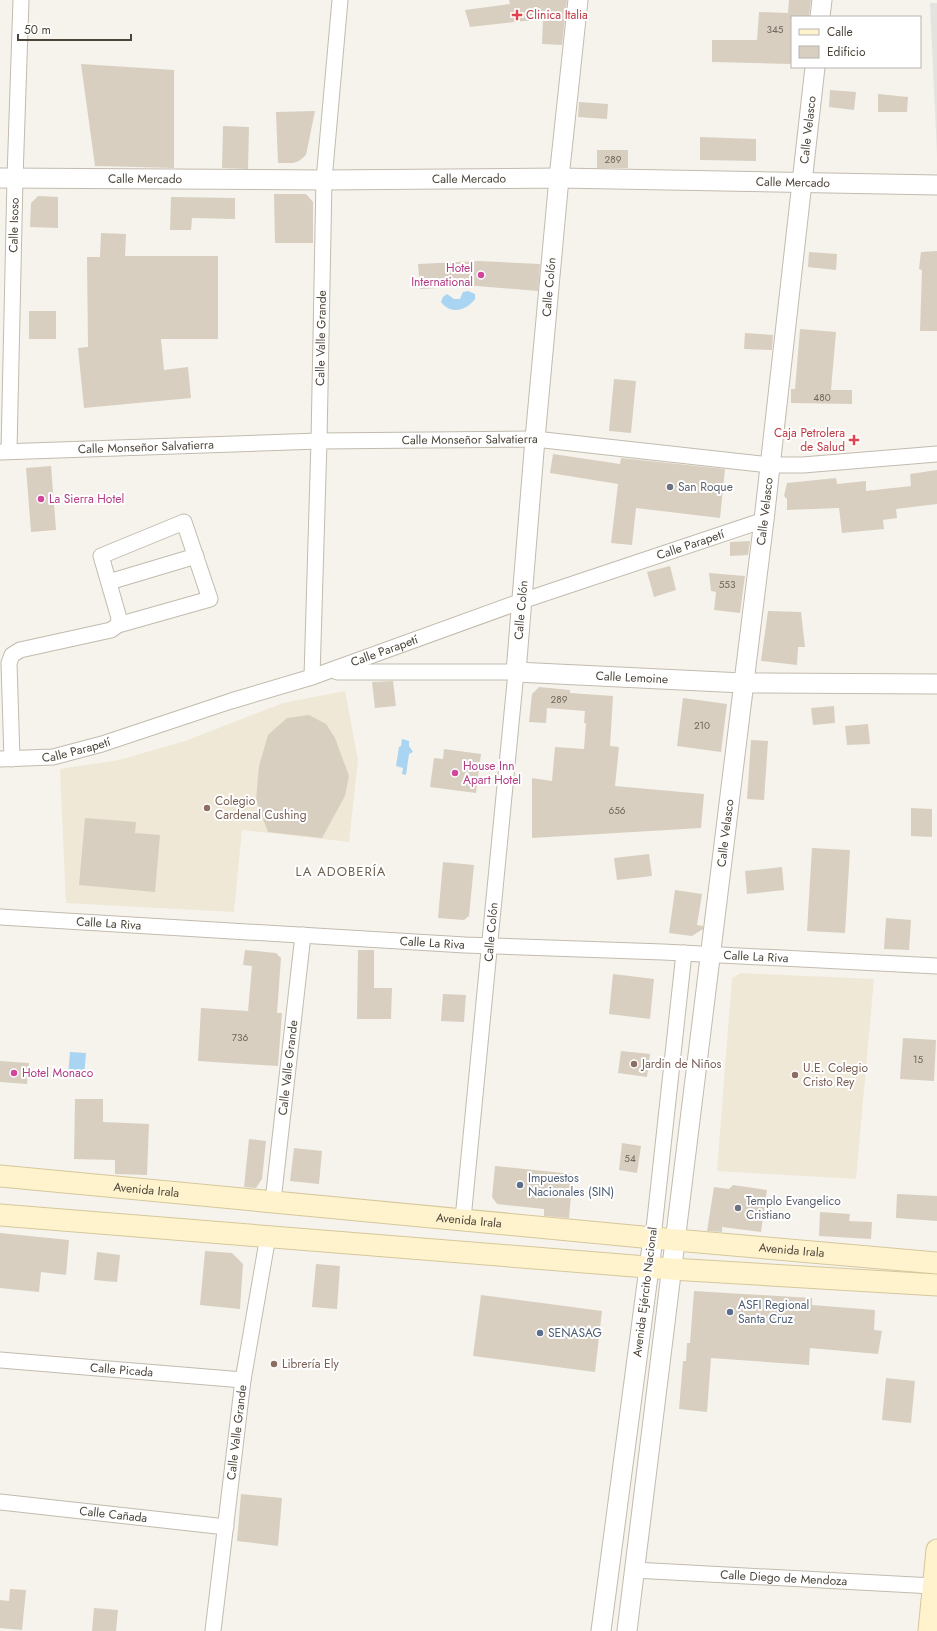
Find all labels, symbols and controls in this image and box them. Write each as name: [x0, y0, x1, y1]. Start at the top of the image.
place label: Clinica Italia: [526, 6, 588, 24]
marker: Clinica Italia: [511, 9, 523, 21]
scale bar: [18, 16, 131, 42]
legend: [791, 16, 921, 68]
text: 50 m: [24, 21, 51, 39]
house number: 345: [767, 22, 784, 37]
text: Calle: [827, 23, 853, 41]
text: Edificio: [827, 43, 866, 61]
street label: Calle Velasco: [795, 95, 821, 165]
house number: 289: [605, 152, 622, 167]
street label: Calle Mercado: [432, 169, 507, 188]
street label: Calle Mercado: [108, 170, 183, 188]
street label: Calle Mercado: [756, 173, 831, 192]
street label: Calle Isoso: [4, 197, 24, 253]
street label: Calle Colón: [537, 256, 561, 318]
place label: Hotel International: [411, 259, 473, 291]
marker: Hotel International: [476, 270, 486, 280]
street label: Calle Valle Grande: [311, 290, 331, 386]
house number: 480: [813, 390, 831, 405]
place label: Caja Petrolera de Salud: [774, 424, 845, 456]
street label: Calle Monseñor Salvatierra: [402, 430, 538, 449]
marker: Caja Petrolera de Salud: [848, 434, 860, 446]
street label: Calle Monseñor Salvatierra: [78, 436, 214, 458]
street label: Calle Velasco: [752, 476, 778, 546]
place label: San Roque: [678, 478, 733, 496]
marker: San Roque: [665, 482, 675, 492]
place label: La Sierra Hotel: [49, 490, 124, 508]
marker: La Sierra Hotel: [36, 494, 46, 504]
street label: Calle Parapetí: [654, 525, 727, 564]
house number: 553: [719, 577, 736, 592]
street label: Calle Colón: [509, 579, 533, 641]
street label: Calle Parapetí: [348, 630, 421, 671]
street label: Calle Lemoine: [595, 667, 669, 688]
house number: 289: [551, 692, 568, 707]
house number: 210: [694, 718, 710, 733]
street label: Calle Parapetí: [41, 733, 114, 766]
place label: House Inn Apart Hotel: [463, 757, 521, 789]
marker: House Inn Apart Hotel: [450, 768, 460, 778]
place label: Colegio Cardenal Cushing: [215, 792, 306, 824]
street label: Calle Velasco: [712, 798, 739, 868]
marker: Colegio Cardenal Cushing: [202, 803, 212, 813]
house number: 656: [608, 803, 626, 818]
district label: LA ADOBERÍA: [296, 862, 386, 881]
street label: Calle Colón: [479, 901, 503, 963]
street label: Calle La Riva: [76, 913, 142, 935]
street label: Calle La Riva: [399, 932, 465, 954]
street label: Calle La Riva: [723, 946, 789, 967]
street label: Calle Valle Grande: [274, 1019, 302, 1116]
house number: 736: [232, 1030, 248, 1045]
house number: 15: [913, 1052, 923, 1067]
place label: Jardin de Niños: [640, 1055, 722, 1073]
marker: Jardin de Niños: [629, 1059, 639, 1069]
place label: U.E. Colegio Cristo Rey: [803, 1059, 869, 1091]
place label: Hotel Monaco: [22, 1064, 94, 1082]
marker: Hotel Monaco: [9, 1068, 19, 1078]
marker: U.E. Colegio Cristo Rey: [790, 1070, 800, 1080]
house number: 54: [624, 1151, 636, 1166]
place label: Impuestos Nacionales (SIN): [528, 1169, 614, 1201]
street label: Avenida Irala: [113, 1178, 180, 1202]
marker: Impuestos Nacionales (SIN): [515, 1180, 525, 1190]
place label: Templo Evangelico Cristiano: [746, 1192, 841, 1224]
marker: Templo Evangelico Cristiano: [733, 1203, 743, 1213]
street label: Avenida Irala: [435, 1208, 503, 1233]
street label: Avenida Ejército Nacional: [628, 1226, 662, 1358]
street label: Avenida Irala: [758, 1238, 825, 1262]
place label: ASFI Regional Santa Cruz: [738, 1296, 809, 1328]
marker: ASFI Regional Santa Cruz: [725, 1307, 735, 1317]
place label: SENASAG: [548, 1324, 602, 1342]
marker: SENASAG: [535, 1328, 545, 1338]
place label: Librería Ely: [282, 1355, 339, 1373]
street label: Calle Picada: [89, 1358, 154, 1382]
marker: Librería Ely: [269, 1359, 279, 1369]
street label: Calle Valle Grande: [222, 1384, 251, 1481]
street label: Calle Cañada: [78, 1502, 148, 1527]
street label: Calle Diego de Mendoza: [720, 1566, 848, 1590]

